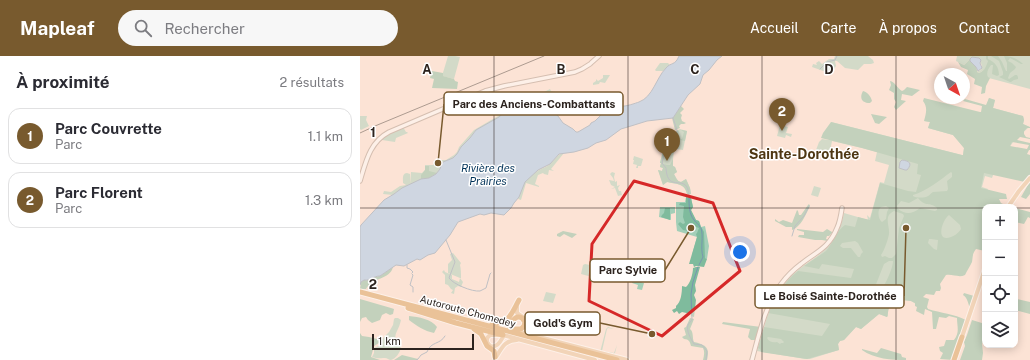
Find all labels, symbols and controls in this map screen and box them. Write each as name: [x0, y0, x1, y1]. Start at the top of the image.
search box: [118, 10, 398, 46]
text: Mapleaf: [20, 17, 94, 39]
icon: search: [132, 17, 154, 39]
text: Rechercher: [164, 20, 245, 37]
text: Accueil: [750, 20, 799, 36]
text: Carte: [821, 20, 857, 36]
text: À propos: [879, 20, 937, 36]
text: Contact: [959, 20, 1010, 36]
text: A: [422, 62, 432, 77]
text: B: [557, 62, 566, 77]
text: C: [690, 62, 700, 77]
text: D: [824, 62, 834, 77]
north arrow: [934, 68, 970, 104]
text: À proximité: [16, 72, 110, 92]
text: 2 résultats: [280, 75, 344, 90]
callout: Parc des Anciens-Combattants: [444, 92, 623, 115]
text: Parc des Anciens-Combattants: [453, 98, 616, 110]
pin: 2: [769, 98, 795, 131]
text: Parc Couvrette: [55, 120, 162, 137]
text: 1: [370, 125, 376, 140]
pin: 1: [654, 128, 680, 161]
text: 1: [27, 129, 33, 144]
text: 1.1 km: [308, 129, 343, 144]
text: Parc: [55, 137, 82, 152]
district label: Sainte-Dorothée: [749, 146, 859, 162]
water label: Rivière des Prairies: [461, 162, 516, 187]
text: Parc Florent: [55, 184, 143, 201]
text: 2: [26, 193, 34, 208]
text: 1.3 km: [305, 193, 343, 208]
text: Parc: [55, 201, 82, 216]
map controls: [982, 204, 1018, 348]
button: +: [982, 204, 1018, 240]
button: −: [982, 240, 1018, 276]
your location: [730, 242, 750, 262]
callout: Parc Sylvie: [590, 259, 665, 282]
text: Parc Sylvie: [599, 264, 657, 276]
button: locate: [982, 276, 1018, 312]
text: 2: [369, 277, 377, 292]
callout: Le Boisé Sainte-Dorothée: [755, 285, 904, 308]
text: Le Boisé Sainte-Dorothée: [763, 290, 897, 302]
street label: Autoroute Chomedey: [419, 292, 518, 330]
callout: Gold's Gym: [525, 312, 600, 335]
button: layers: [982, 312, 1018, 348]
text: Gold's Gym: [533, 317, 593, 329]
scale bar: [372, 332, 474, 351]
text: 1 km: [378, 335, 401, 347]

